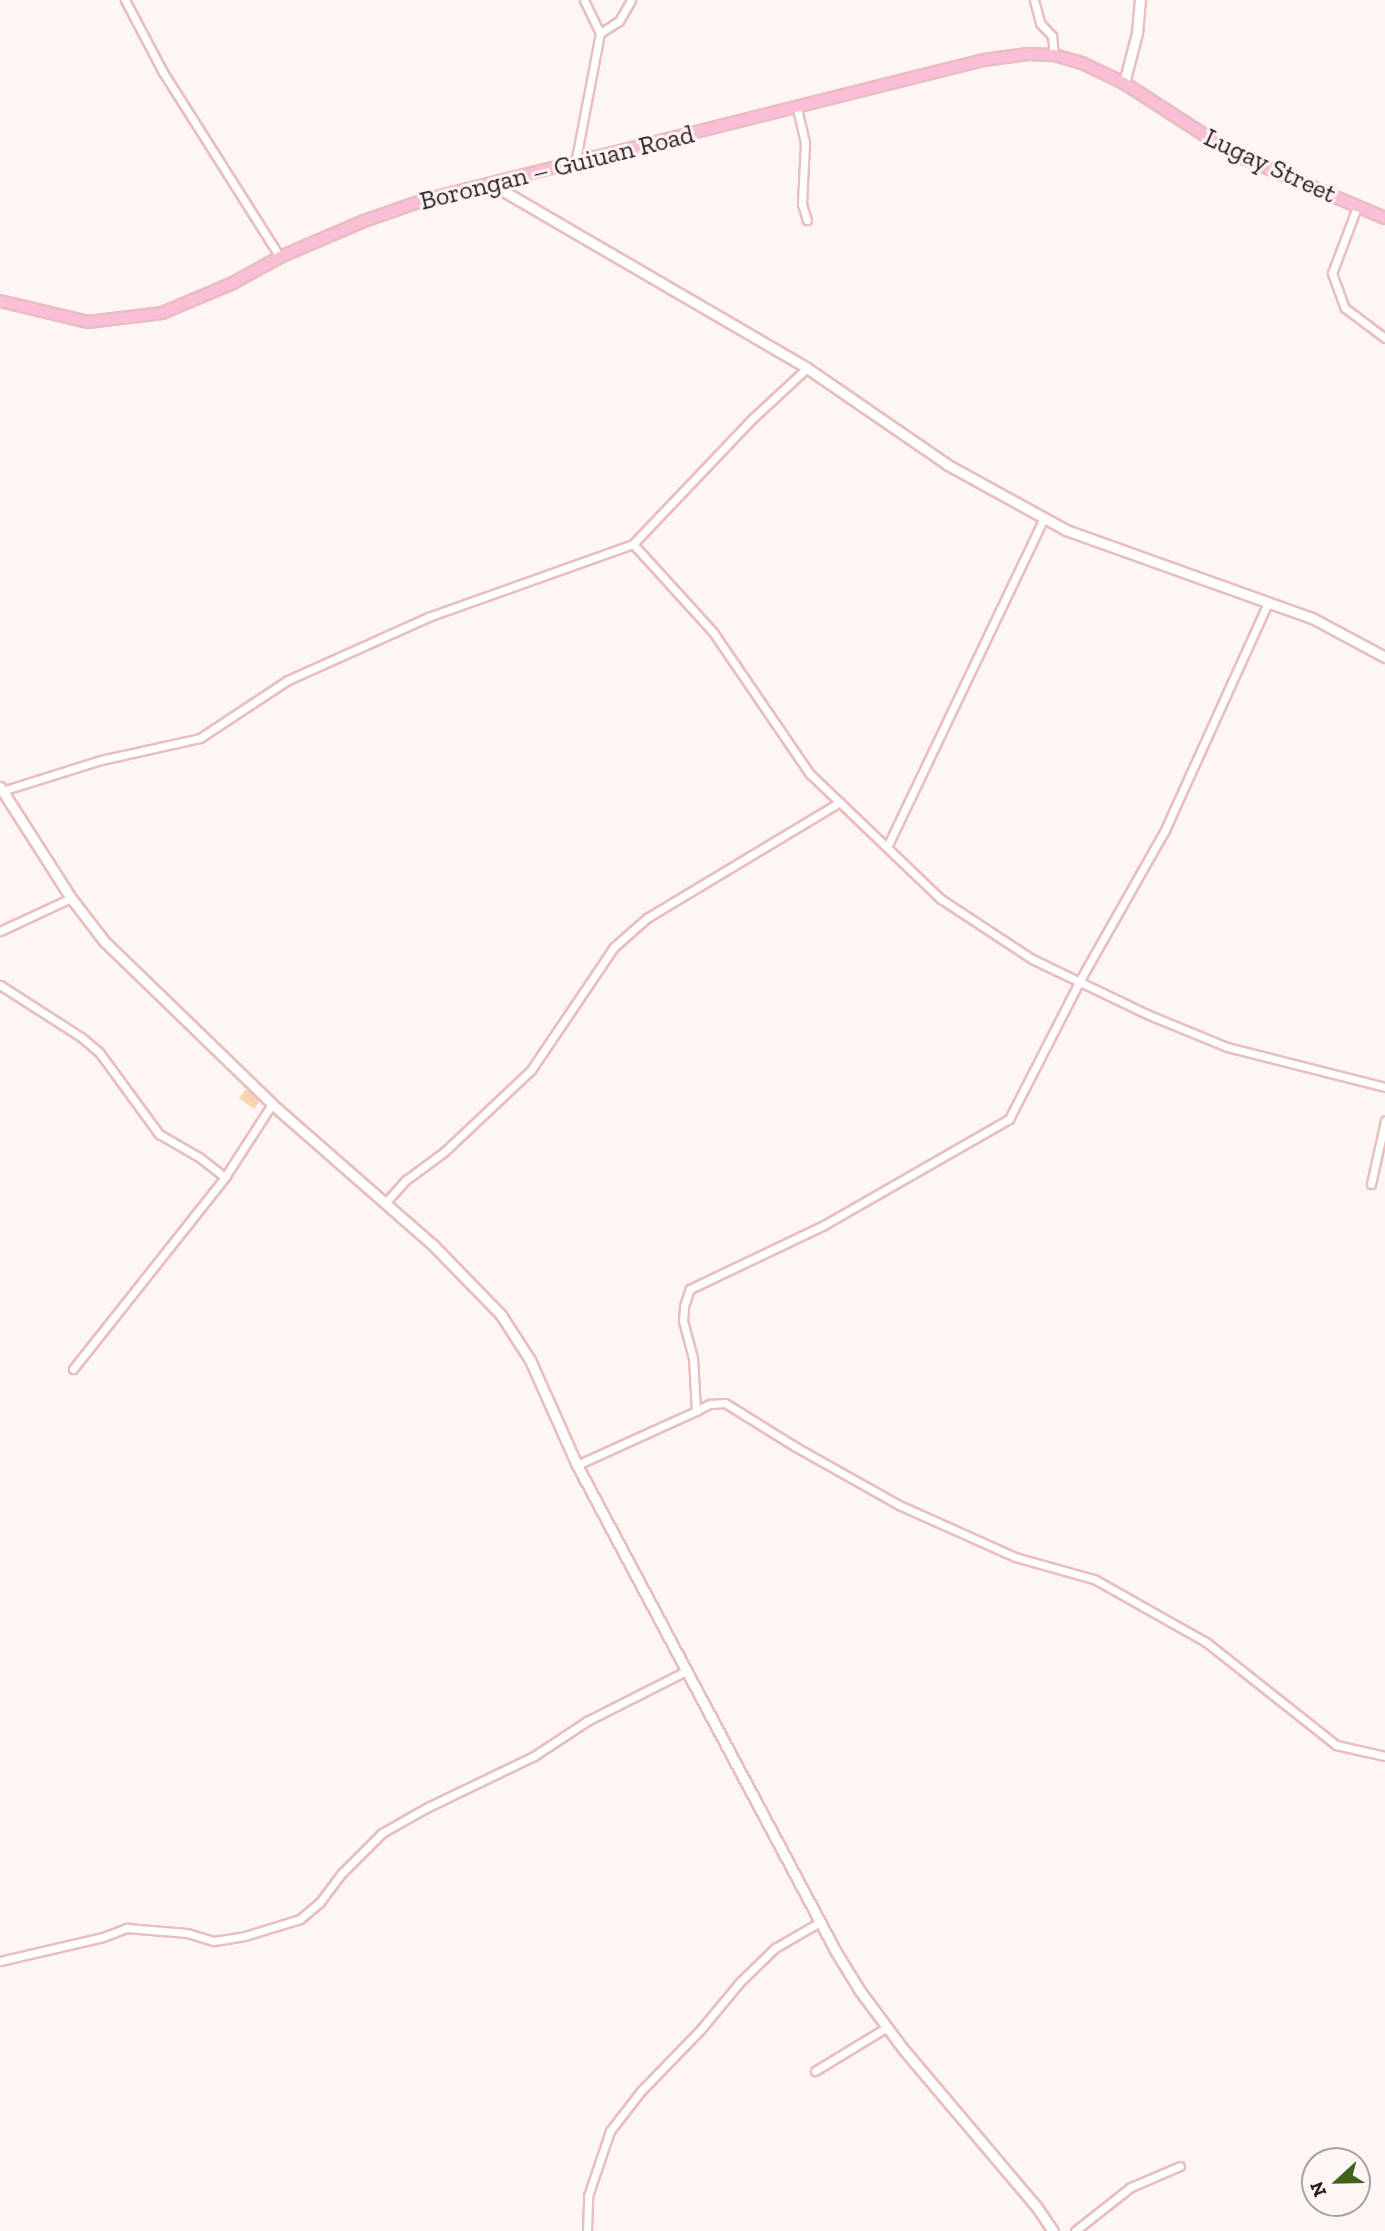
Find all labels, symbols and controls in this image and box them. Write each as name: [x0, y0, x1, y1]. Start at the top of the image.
street label: Borongan – Guiuan Road: [417, 119, 697, 217]
street label: Lugay Street: [1199, 122, 1341, 210]
north arrow: [1301, 2147, 1371, 2217]
text: N: [1305, 2178, 1331, 2200]

